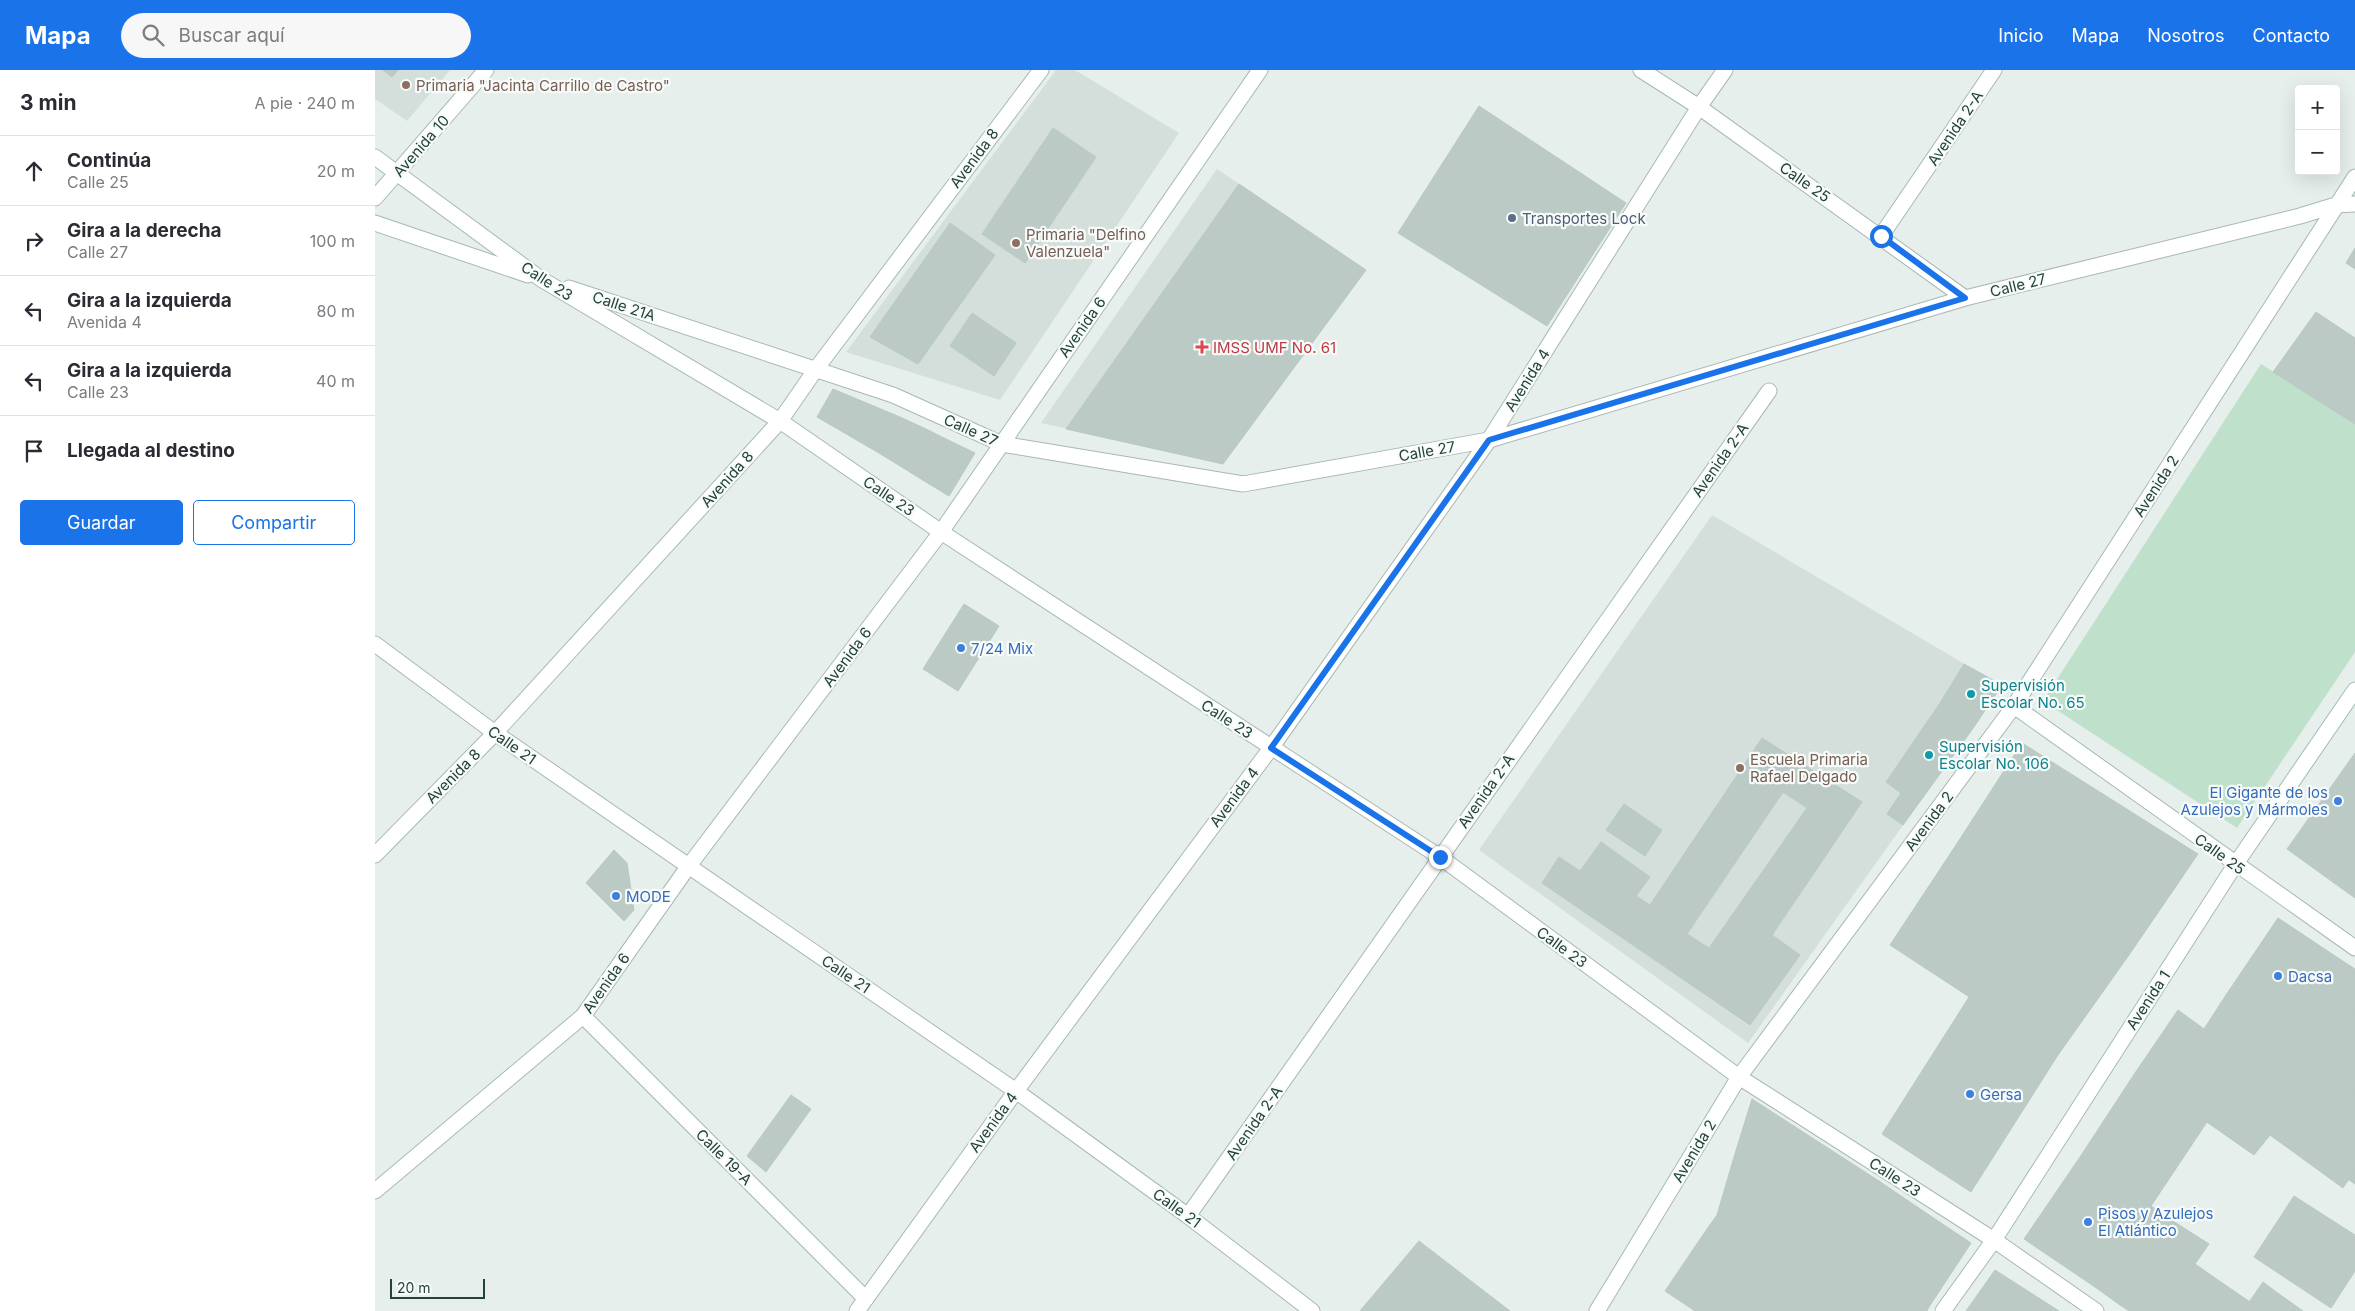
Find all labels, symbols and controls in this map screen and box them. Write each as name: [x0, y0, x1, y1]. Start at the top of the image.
search box: [121, 13, 471, 58]
text: Mapa: [25, 21, 91, 50]
icon: search: [139, 21, 167, 49]
text: Buscar aquí: [179, 24, 285, 47]
text: Inicio: [1998, 25, 2044, 46]
text: Mapa: [2072, 25, 2119, 46]
text: Nosotros: [2147, 25, 2225, 46]
text: Contacto: [2253, 25, 2330, 46]
place label: Primaria "Jacinta Carrillo de Castro": [416, 76, 670, 95]
marker: Primaria "Jacinta Carrillo de Castro": [400, 79, 412, 91]
map controls: [2295, 85, 2340, 175]
button: +: [2295, 85, 2340, 130]
street label: Avenida 2-A: [1923, 87, 1987, 169]
text: 3 min: [20, 90, 76, 115]
text: A pie · 240 m: [254, 93, 355, 113]
street label: Avenida 10: [389, 111, 453, 181]
street label: Avenida 8: [945, 124, 1003, 192]
button: −: [2295, 130, 2340, 175]
text: Continúa: [67, 149, 151, 172]
icon: ahead: [20, 157, 48, 185]
street label: Calle 25: [1776, 158, 1834, 206]
text: 20 m: [317, 161, 355, 181]
text: Calle 25: [67, 172, 129, 192]
place label: Transportes Lock: [1522, 209, 1646, 228]
marker: Transportes Lock: [1506, 212, 1518, 224]
text: Gira a la derecha: [67, 219, 222, 242]
place label: Primaria "Delfino Valenzuela": [1026, 225, 1146, 261]
route start: [1870, 225, 1893, 248]
icon: right: [20, 227, 48, 255]
text: 100 m: [310, 231, 355, 251]
marker: Primaria "Delfino Valenzuela": [1010, 237, 1022, 249]
text: Calle 27: [67, 242, 128, 262]
street label: Calle 23: [517, 257, 577, 305]
street label: Calle 27: [1988, 269, 2048, 301]
street label: Calle 21A: [590, 287, 658, 325]
text: Gira a la izquierda: [67, 289, 232, 312]
street label: Avenida 6: [1054, 293, 1110, 361]
icon: left: [20, 297, 48, 325]
text: 80 m: [316, 301, 355, 321]
text: Avenida 4: [67, 312, 142, 332]
place label: IMSS UMF No. 61: [1213, 338, 1336, 357]
marker: IMSS UMF No. 61: [1195, 340, 1209, 354]
street label: Avenida 4: [1500, 345, 1554, 415]
text: Gira a la izquierda: [67, 359, 232, 382]
icon: left: [20, 367, 48, 395]
text: 40 m: [316, 371, 355, 391]
text: Calle 23: [67, 382, 129, 402]
street label: Calle 27: [941, 410, 1001, 450]
street label: Avenida 2-A: [1687, 419, 1753, 501]
icon: arrive: [20, 437, 48, 465]
street label: Calle 27: [1397, 437, 1457, 465]
text: Llegada al destino: [67, 439, 235, 462]
street label: Avenida 8: [697, 447, 757, 511]
street label: Avenida 2: [2129, 452, 2183, 520]
street label: Calle 23: [860, 472, 918, 520]
button: Guardar: [20, 500, 183, 545]
button: Compartir: [193, 500, 355, 545]
street label: Avenida 6: [818, 623, 876, 691]
place label: 7/24 Mix: [971, 639, 1033, 658]
marker: 7/24 Mix: [955, 642, 967, 654]
place label: Supervisión Escolar No. 65: [1981, 676, 2085, 712]
marker: Supervisión Escolar No. 65: [1965, 688, 1977, 700]
street label: Calle 23: [1197, 695, 1257, 743]
street label: Calle 21: [484, 721, 540, 769]
place label: Supervisión Escolar No. 106: [1939, 737, 2049, 773]
street label: Avenida 8: [422, 745, 484, 807]
marker: Supervisión Escolar No. 106: [1923, 749, 1935, 761]
street label: Avenida 2-A: [1453, 750, 1519, 832]
place label: Escuela Primaria Rafael Delgado: [1750, 750, 1868, 786]
marker: Escuela Primaria Rafael Delgado: [1734, 762, 1746, 774]
street label: Avenida 4: [1205, 763, 1263, 831]
place label: El Gigante de los Azulejos y Mármoles: [2180, 783, 2328, 819]
street label: Avenida 2: [1900, 787, 1958, 855]
marker: El Gigante de los Azulejos y Mármoles: [2332, 795, 2344, 807]
street label: Calle 25: [2191, 829, 2249, 879]
route end: [1429, 846, 1452, 869]
place label: MODE: [626, 887, 671, 906]
marker: MODE: [610, 890, 622, 902]
street label: Calle 23: [1533, 922, 1591, 972]
street label: Avenida 6: [578, 949, 634, 1017]
street label: Calle 21: [818, 951, 874, 997]
street label: Avenida 1: [2122, 967, 2174, 1033]
place label: Dacsa: [2288, 967, 2332, 986]
marker: Dacsa: [2272, 970, 2284, 982]
street label: Avenida 2-A: [1221, 1082, 1287, 1164]
place label: Gersa: [1980, 1085, 2022, 1104]
street label: Avenida 4: [965, 1088, 1021, 1156]
marker: Gersa: [1964, 1088, 1976, 1100]
street label: Avenida 2: [1668, 1116, 1720, 1186]
street label: Calle 19-A: [692, 1125, 756, 1189]
street label: Calle 23: [1865, 1153, 1925, 1201]
street label: Calle 21: [1149, 1184, 1205, 1232]
place label: Pisos y Azulejos El Atlántico: [2098, 1204, 2213, 1240]
marker: Pisos y Azulejos El Atlántico: [2082, 1216, 2094, 1228]
scale bar: [390, 1276, 485, 1299]
text: 20 m: [397, 1279, 431, 1296]

